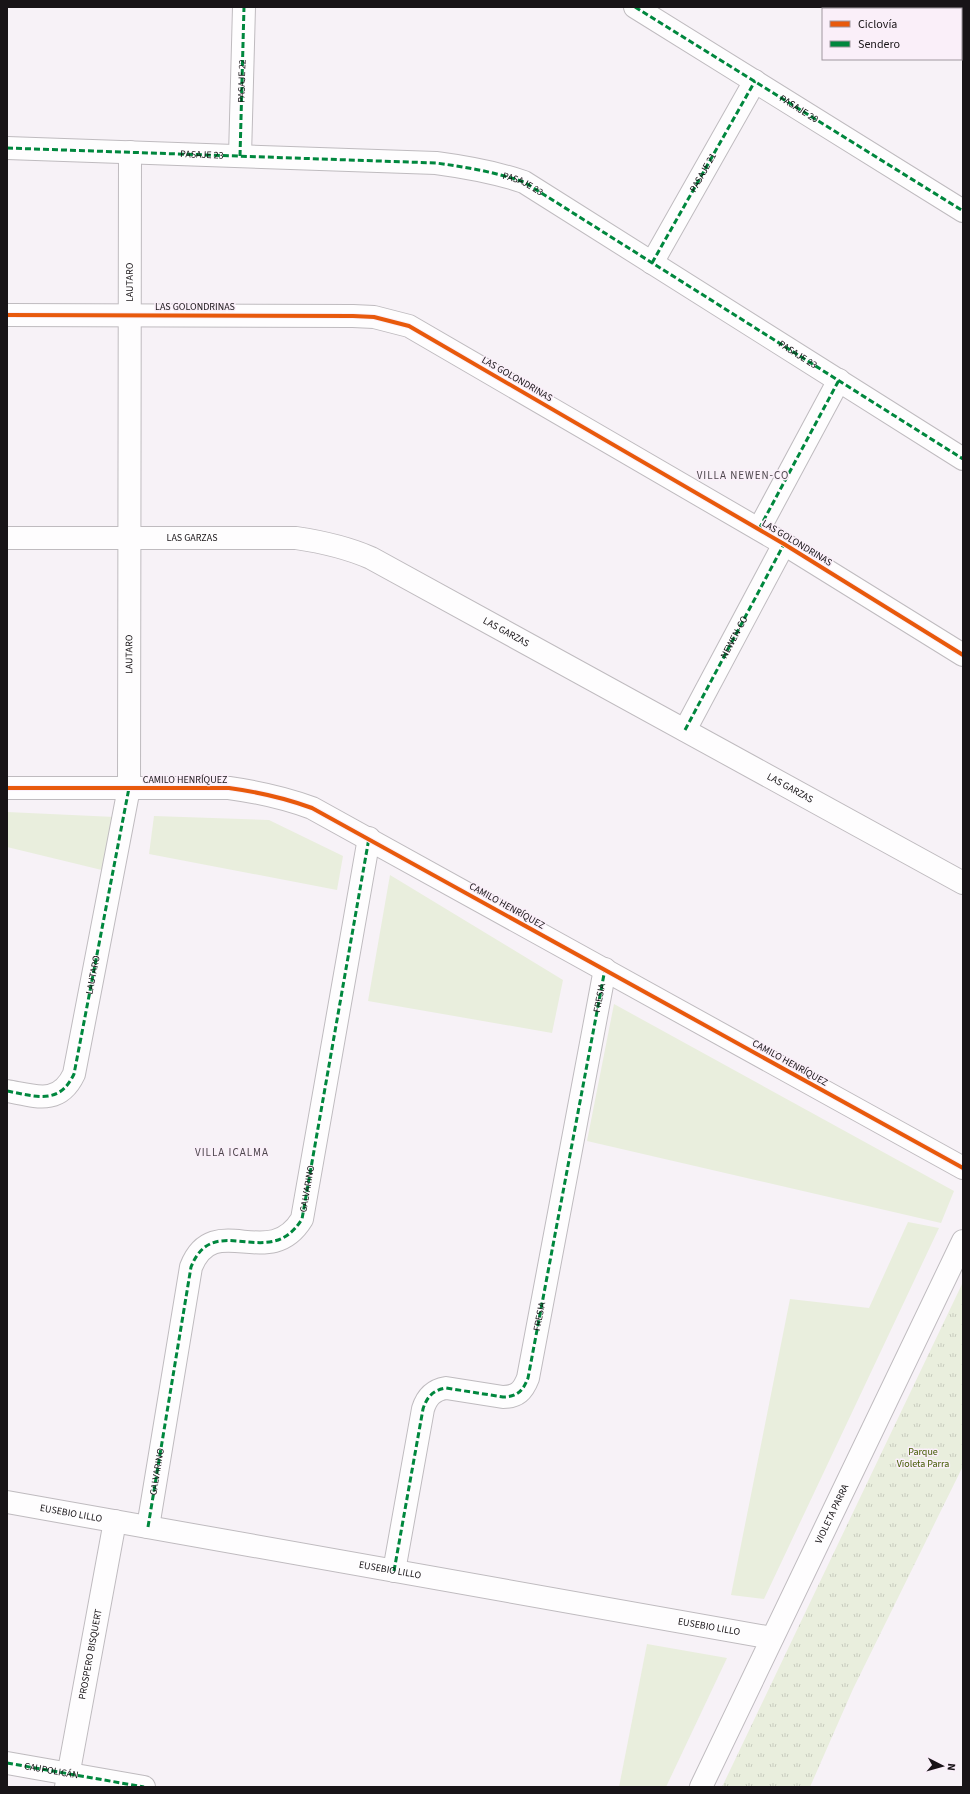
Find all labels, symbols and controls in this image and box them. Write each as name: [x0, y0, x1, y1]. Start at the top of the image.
legend: [822, 8, 962, 60]
text: Ciclovía: [858, 16, 897, 33]
text: Sendero: [858, 36, 900, 53]
street label: PASAJE 22: [234, 59, 250, 103]
street label: PASAJE 20: [777, 92, 821, 126]
street label: PASAJE 23: [180, 147, 224, 163]
street label: PASAJE 21: [686, 150, 720, 195]
street label: PASAJE 23: [501, 169, 546, 199]
street label: LAUTARO: [123, 262, 137, 302]
street label: LAS GOLONDRINAS: [155, 300, 235, 314]
street label: PASAJE 23: [776, 337, 820, 372]
street label: LAS GOLONDRINAS: [479, 353, 555, 405]
district label: VILLA NEWEN-CO: [697, 468, 789, 483]
street label: LAS GOLONDRINAS: [759, 516, 835, 570]
street label: LAS GARZAS: [167, 531, 217, 545]
street label: NEWEN-CO: [717, 613, 752, 661]
street label: LAS GARZAS: [480, 614, 532, 651]
street label: LAUTARO: [122, 634, 136, 674]
street label: LAS GARZAS: [764, 770, 816, 806]
street label: CAMILO HENRÍQUEZ: [143, 773, 227, 787]
street label: CAMILO HENRÍQUEZ: [467, 879, 547, 933]
street label: LAUTARO: [82, 954, 104, 996]
street label: FRESIA: [590, 982, 609, 1014]
street label: CAMILO HENRÍQUEZ: [750, 1036, 830, 1090]
district label: VILLA ICALMA: [195, 1145, 269, 1160]
street label: GALVARINO: [296, 1164, 318, 1213]
street label: FRESIA: [530, 1300, 549, 1332]
park label: Parque Violeta Parra: [897, 1445, 949, 1471]
street label: GALVARINO: [146, 1447, 168, 1496]
street label: VIOLETA PARRA: [812, 1481, 853, 1546]
street label: EUSEBIO LILLO: [39, 1501, 104, 1526]
street label: EUSEBIO LILLO: [358, 1558, 423, 1583]
street label: PROSPERO BISQUERT: [75, 1607, 106, 1701]
street label: EUSEBIO LILLO: [677, 1614, 742, 1639]
north arrow: [922, 1746, 962, 1786]
street label: CAUPOLICÁN: [23, 1759, 80, 1782]
text: N: [944, 1763, 959, 1771]

